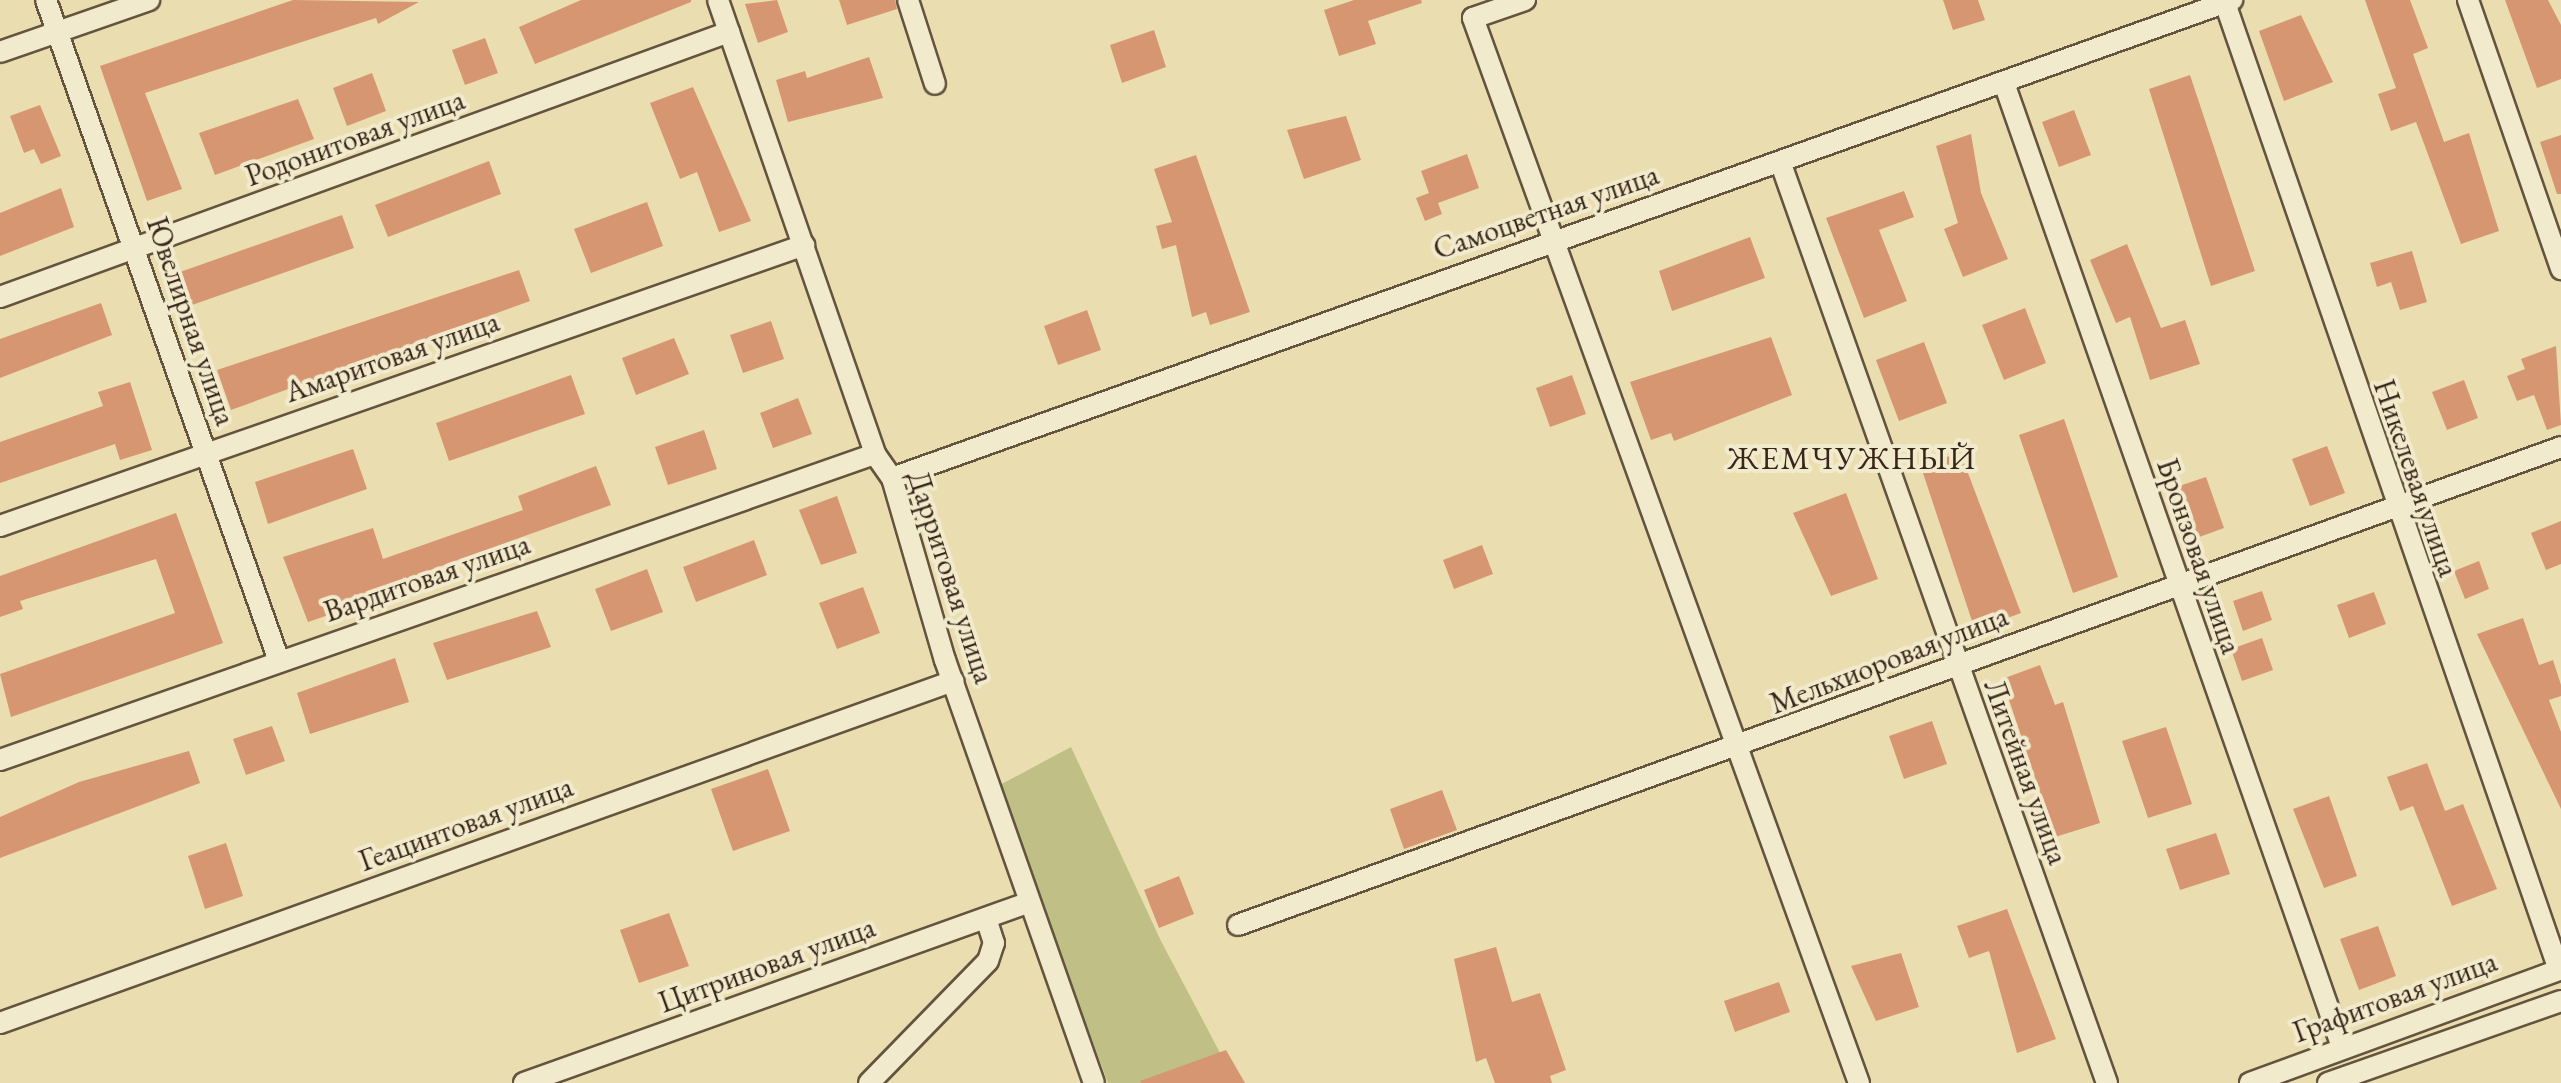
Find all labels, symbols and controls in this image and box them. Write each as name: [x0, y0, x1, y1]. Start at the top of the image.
street label: Родонитовая улица: [241, 82, 469, 194]
street label: Самоцветная улица: [1429, 157, 1663, 267]
street label: Ювелирная улица: [138, 212, 244, 430]
street label: Амаритовая улица: [280, 303, 504, 411]
street label: Никелевая улица: [2365, 375, 2467, 581]
district label: ЖЕМЧУЖНЫЙ: [1727, 439, 1977, 477]
street label: Бронзовая улица: [2149, 454, 2249, 658]
street label: Дарритовая улица: [900, 466, 1002, 688]
street label: Вардитовая улица: [319, 526, 535, 630]
street label: Мельхиоровая улица: [1765, 598, 2013, 722]
street label: Литейная улица: [1976, 675, 2076, 869]
street label: Геацинтовая улица: [354, 769, 578, 879]
street label: Цитриновая улица: [654, 909, 880, 1021]
street label: Графитовая улица: [2288, 943, 2502, 1051]

